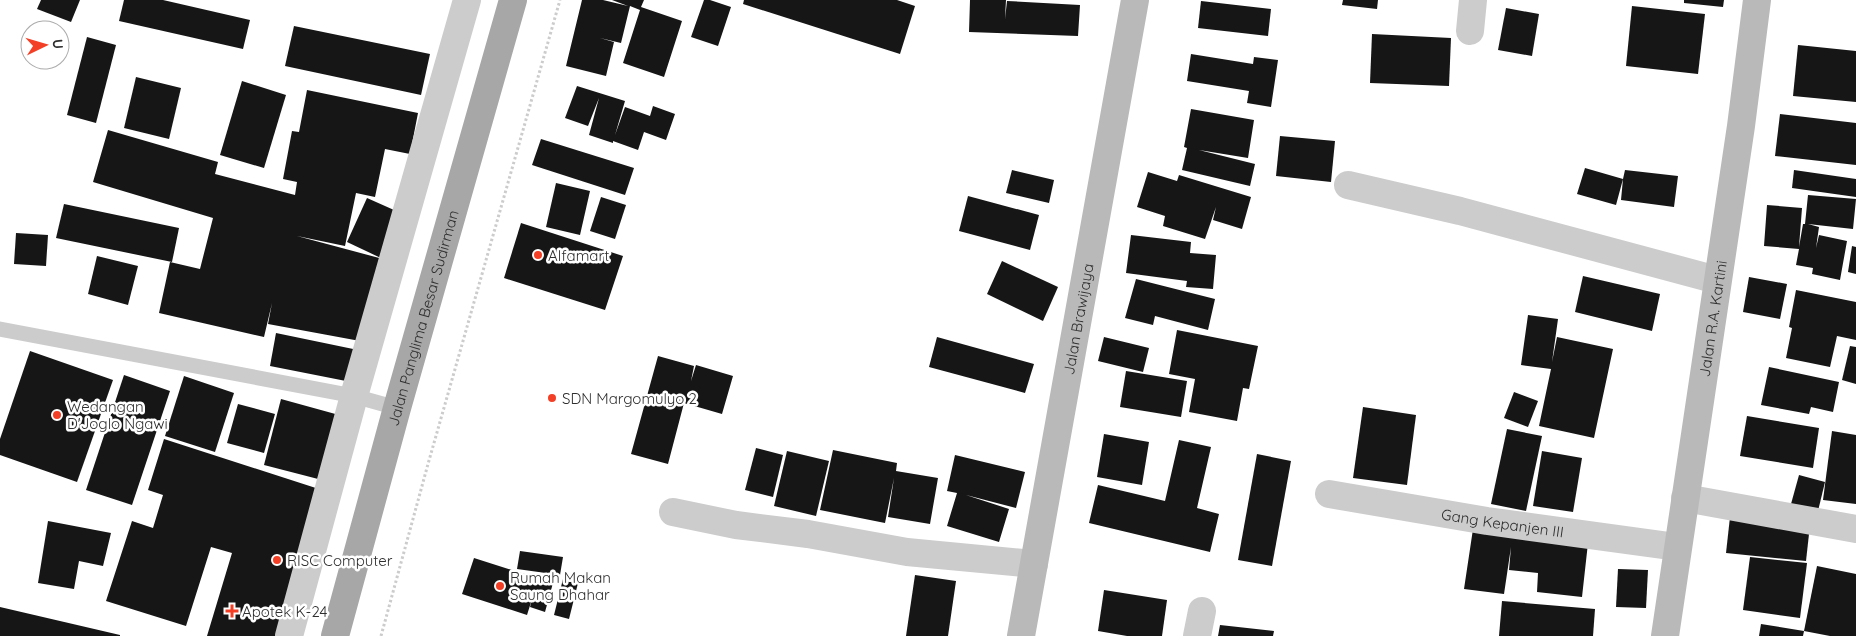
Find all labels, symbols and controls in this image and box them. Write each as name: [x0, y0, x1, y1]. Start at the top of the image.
north arrow: [20, 20, 70, 70]
text: U: [49, 38, 67, 50]
street label: Jalan Panglima Besar Sudirman: [383, 208, 462, 428]
place label: Alfamart: [548, 246, 609, 265]
marker: Alfamart: [532, 249, 544, 261]
street label: Jalan R.A. Kartini: [1694, 259, 1730, 378]
street label: Jalan Brawijaya: [1059, 262, 1097, 376]
place label: SDN Margomulyo 2: [562, 389, 697, 408]
marker: SDN Margomulyo 2: [546, 392, 558, 404]
place label: Wedangan D'Joglo Ngawi: [67, 397, 168, 433]
marker: Wedangan D'Joglo Ngawi: [51, 409, 63, 421]
street label: Gang Kepanjen III: [1440, 504, 1565, 541]
place label: RISC Computer: [287, 551, 393, 570]
marker: RISC Computer: [271, 554, 283, 566]
place label: Rumah Makan Saung Dhahar: [510, 568, 611, 604]
marker: Rumah Makan Saung Dhahar: [494, 580, 506, 592]
place label: Apotek K-24: [242, 602, 328, 621]
marker: Apotek K-24: [226, 605, 238, 617]

